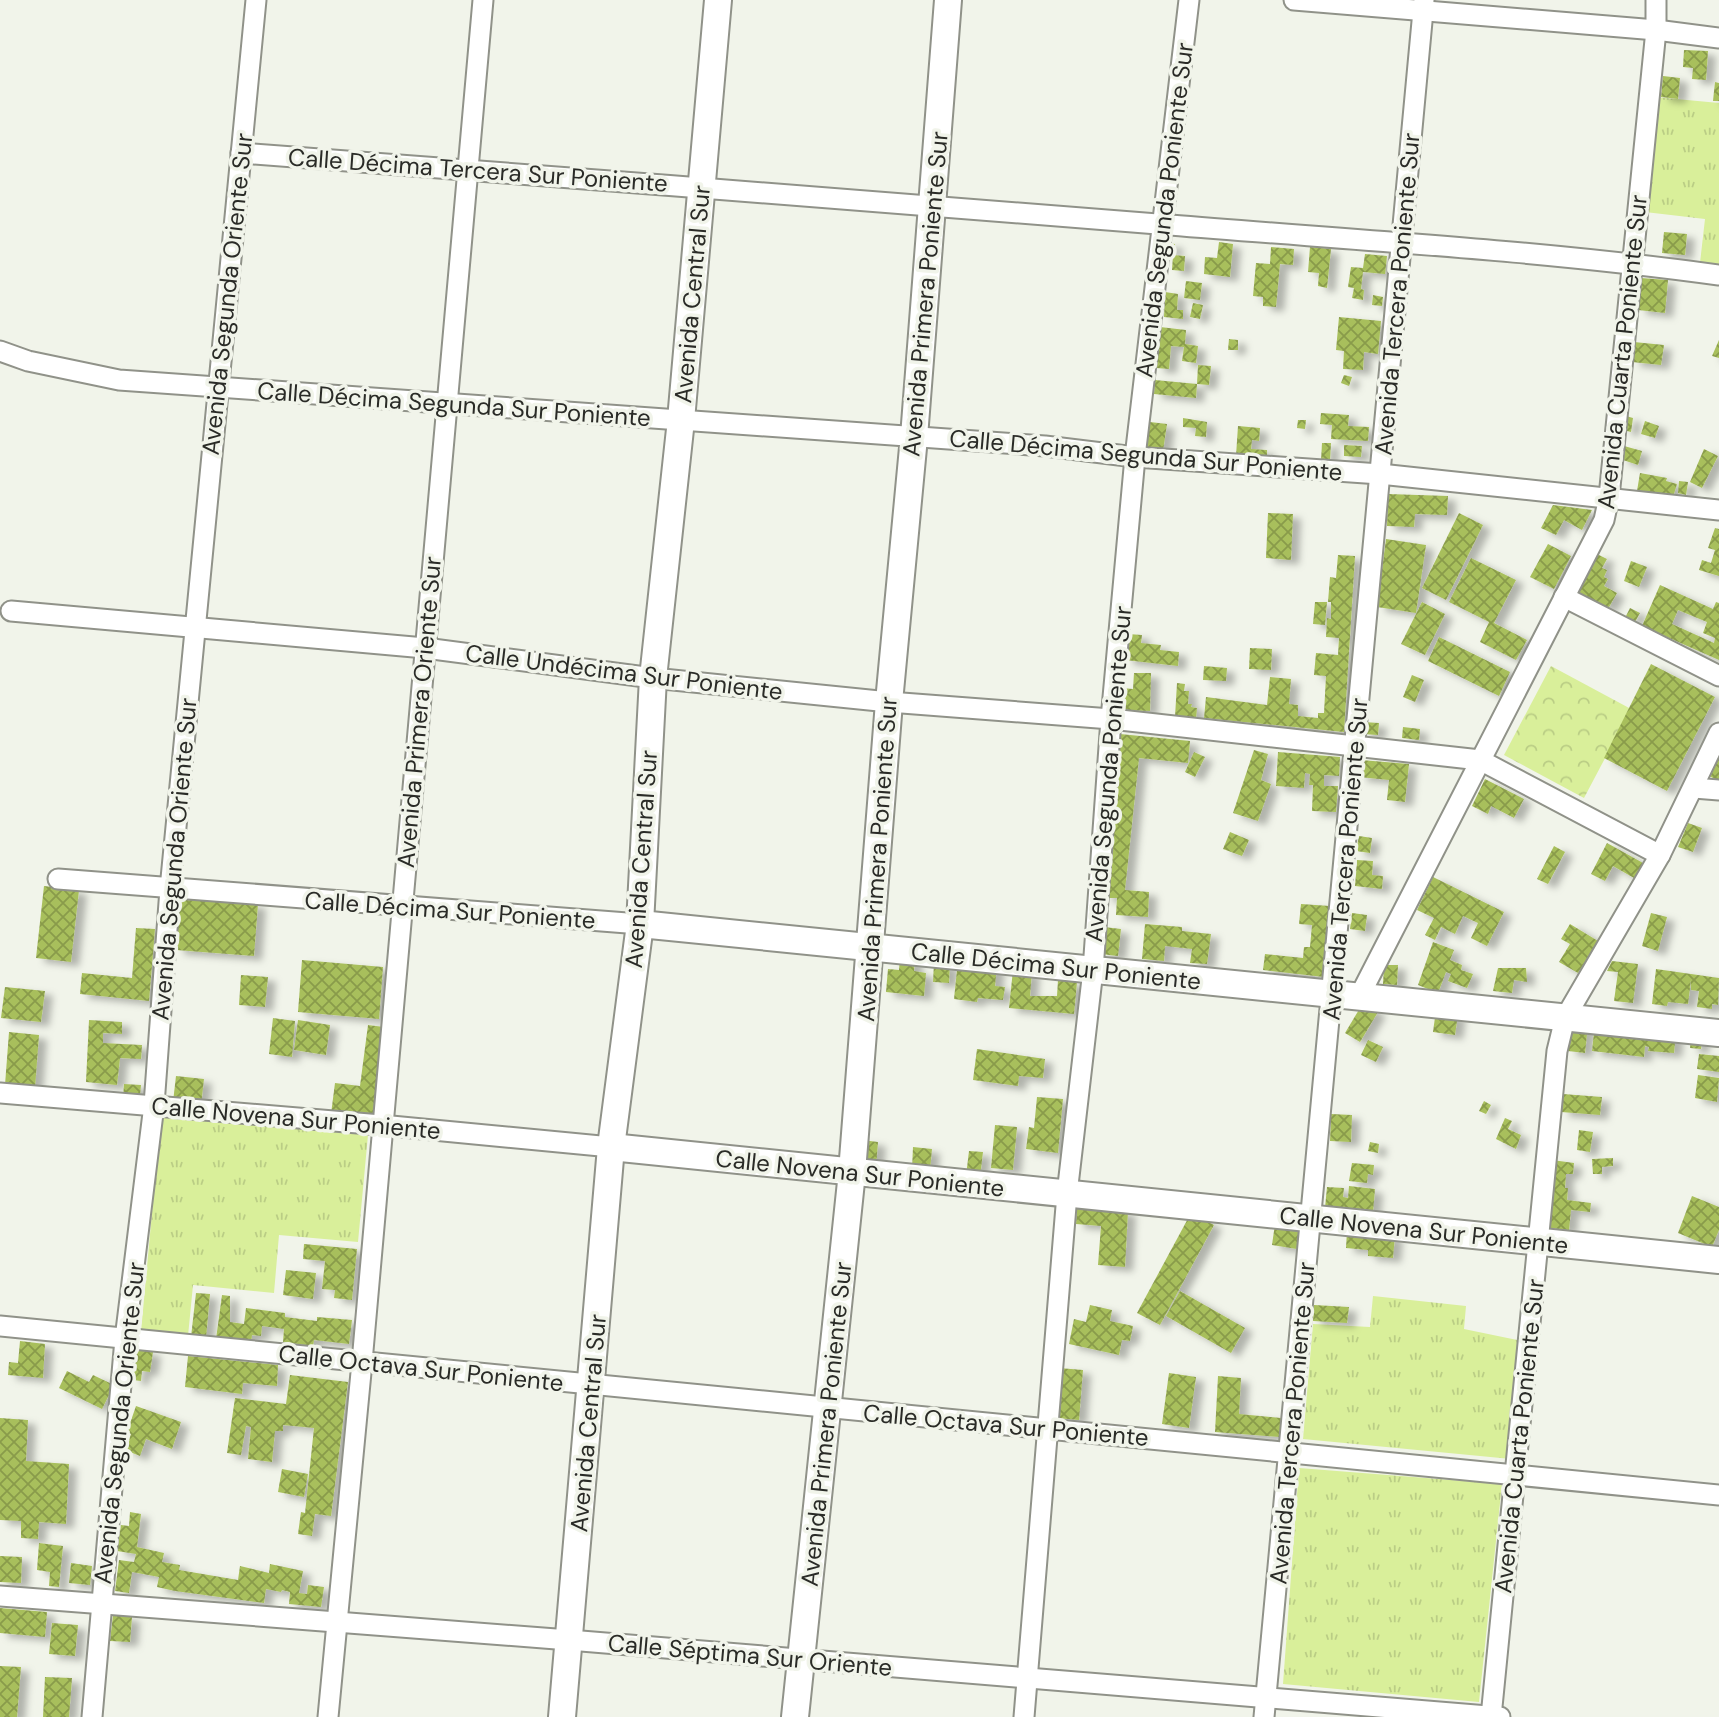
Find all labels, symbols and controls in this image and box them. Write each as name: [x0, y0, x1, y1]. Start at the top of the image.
street label: Avenida Segunda Poniente Sur: [1128, 41, 1200, 379]
street label: Avenida Primera Poniente Sur: [895, 130, 955, 458]
street label: Avenida Segunda Oriente Sur: [195, 131, 259, 457]
street label: Avenida Tercera Poniente Sur: [1367, 131, 1427, 456]
street label: Calle Décima Tercera Sur Poniente: [287, 141, 669, 199]
street label: Avenida Central Sur: [667, 184, 717, 404]
street label: Avenida Cuarta Poniente Sur: [1590, 193, 1654, 511]
street label: Calle Décima Segunda Sur Poniente: [256, 375, 652, 433]
street label: Calle Décima Segunda Sur Poniente: [948, 422, 1344, 488]
street label: Avenida Primera Oriente Sur: [390, 555, 448, 869]
street label: Avenida Segunda Poniente Sur: [1078, 605, 1138, 943]
street label: Calle Undécima Sur Poniente: [464, 637, 784, 707]
street label: Avenida Primera Poniente Sur: [850, 695, 904, 1023]
street label: Avenida Segunda Oriente Sur: [144, 696, 204, 1022]
street label: Avenida Tercera Poniente Sur: [1315, 696, 1375, 1021]
street label: Avenida Central Sur: [618, 749, 664, 969]
street label: Calle Décima Sur Poniente: [304, 884, 596, 936]
street label: Calle Décima Sur Poniente: [909, 935, 1203, 997]
street label: Calle Novena Sur Poniente: [150, 1090, 442, 1146]
street label: Calle Novena Sur Poniente: [714, 1142, 1006, 1204]
street label: Calle Novena Sur Poniente: [1278, 1199, 1570, 1261]
street label: Avenida Segunda Oriente Sur: [87, 1260, 151, 1586]
street label: Avenida Primera Poniente Sur: [794, 1260, 858, 1588]
street label: Avenida Tercera Poniente Sur: [1262, 1260, 1322, 1585]
street label: Avenida Cuarta Poniente Sur: [1487, 1277, 1551, 1595]
street label: Avenida Central Sur: [563, 1313, 613, 1533]
street label: Calle Octava Sur Poniente: [277, 1338, 565, 1398]
street label: Calle Octava Sur Poniente: [862, 1397, 1150, 1453]
street label: Calle Séptima Sur Oriente: [607, 1627, 893, 1683]

